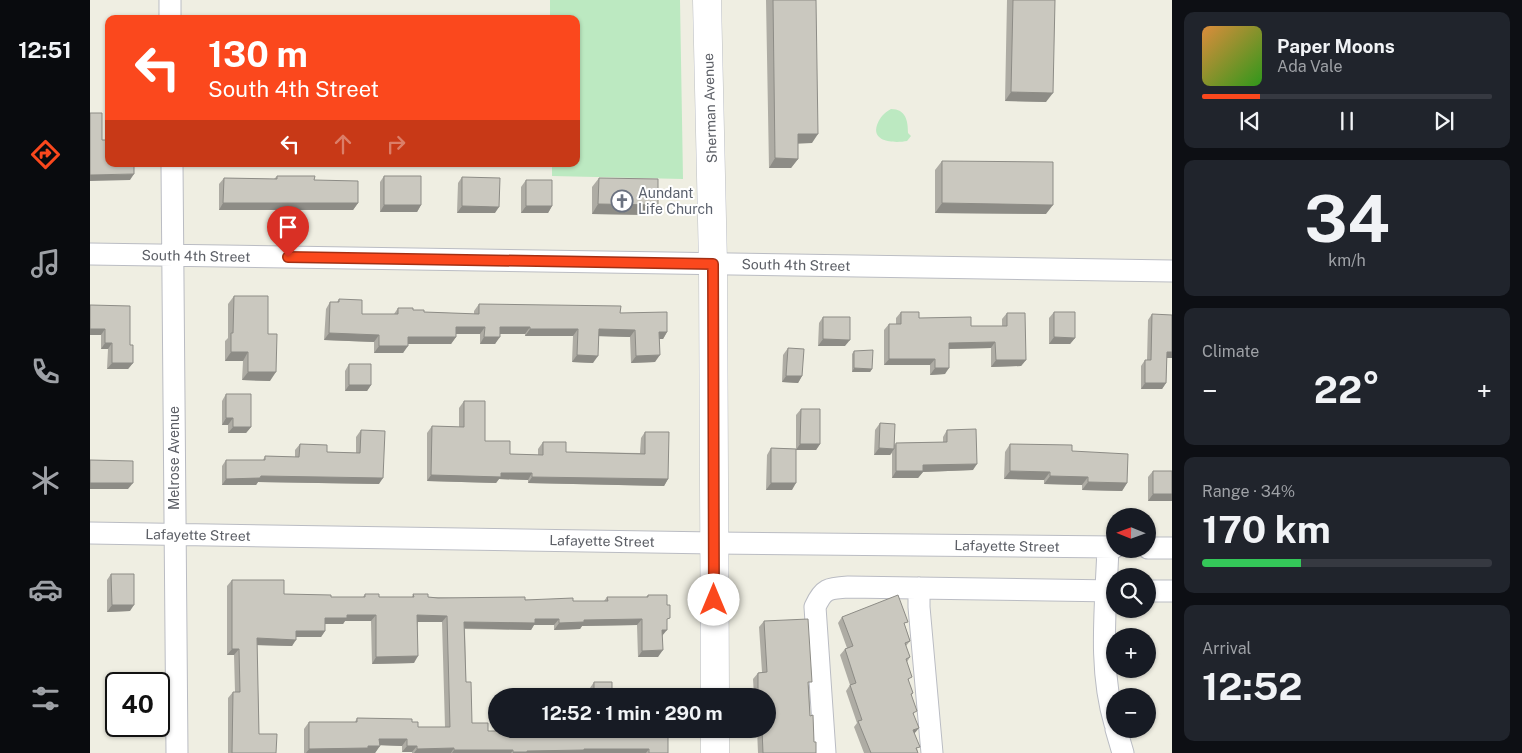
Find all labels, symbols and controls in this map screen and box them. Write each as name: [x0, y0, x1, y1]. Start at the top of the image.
text: 130 m: [208, 34, 308, 75]
icon: left: [125, 35, 190, 100]
text: Paper Moons: [1277, 35, 1395, 57]
text: 12:51: [18, 37, 72, 63]
street label: Sherman Avenue: [700, 53, 720, 163]
text: Ada Vale: [1277, 57, 1342, 76]
text: South 4th Street: [208, 76, 379, 102]
icon: previous: [1236, 107, 1264, 135]
icon: pause: [1333, 107, 1361, 135]
icon: next: [1430, 107, 1458, 135]
icon: left: [276, 130, 304, 158]
icon: ahead: [329, 130, 357, 158]
icon: right: [382, 130, 410, 158]
icon: directions: [28, 137, 63, 172]
text: 34: [1304, 180, 1390, 257]
place label: Aundant Life Church: [638, 185, 713, 217]
church icon: Aundant Life Church: [610, 189, 634, 213]
pin: [267, 206, 309, 257]
icon: arrive: [274, 213, 302, 241]
icon: music: [28, 246, 63, 281]
street label: South 4th Street: [141, 247, 251, 265]
text: km/h: [1328, 251, 1366, 270]
street label: South 4th Street: [741, 256, 851, 274]
text: Climate: [1202, 342, 1259, 361]
icon: phone: [28, 354, 63, 389]
text: 22°: [1314, 367, 1380, 412]
text: −: [1202, 374, 1218, 407]
text: +: [1476, 374, 1492, 407]
street label: Melrose Avenue: [166, 406, 182, 510]
icon: climate: [28, 463, 63, 498]
text: Range · 34%: [1202, 482, 1295, 501]
text: 170 km: [1202, 507, 1331, 552]
north arrow: [1106, 508, 1156, 558]
map controls: [1106, 508, 1156, 738]
street label: Lafayette Street: [145, 526, 251, 544]
street label: Lafayette Street: [549, 532, 655, 550]
street label: Lafayette Street: [954, 537, 1060, 555]
button: search: [1106, 568, 1156, 618]
icon: car: [28, 572, 63, 607]
position arrow: [687, 573, 739, 625]
button: +: [1106, 628, 1156, 678]
text: Arrival: [1202, 639, 1251, 658]
text: 12:52: [1202, 664, 1302, 709]
speed limit sign: 40: [105, 672, 170, 737]
icon: filters: [28, 681, 63, 716]
button: −: [1106, 688, 1156, 738]
text: 12:52 · 1 min · 290 m: [542, 702, 722, 724]

